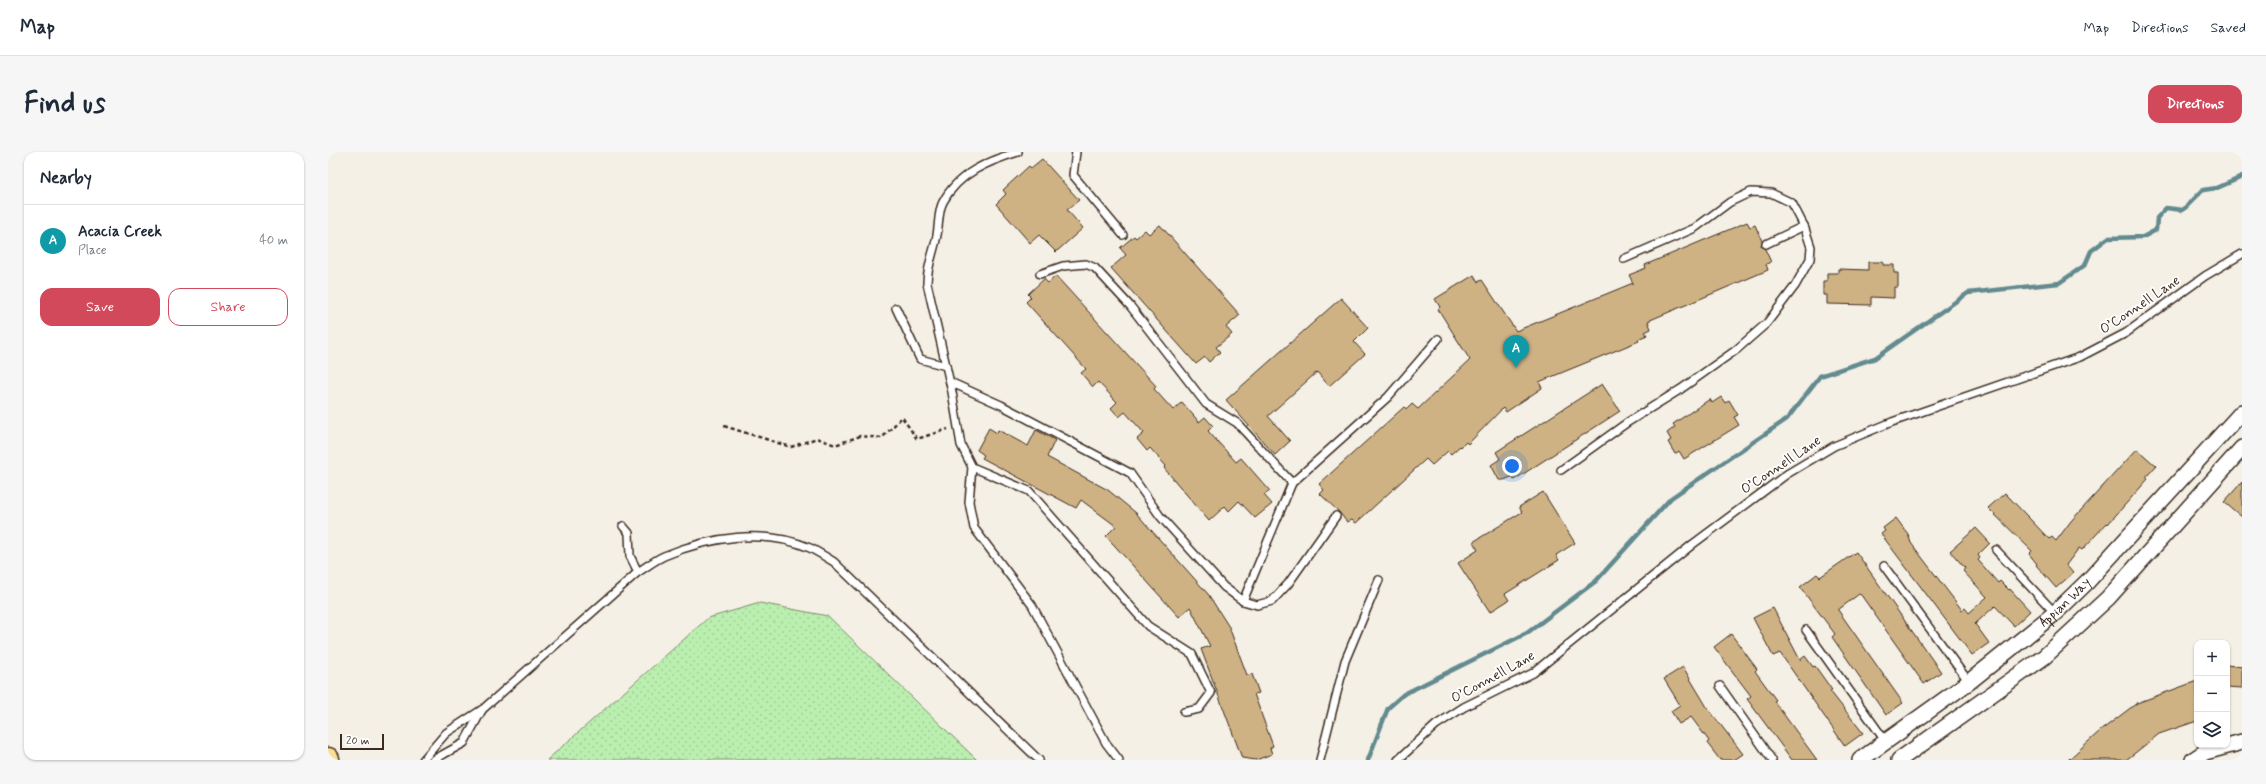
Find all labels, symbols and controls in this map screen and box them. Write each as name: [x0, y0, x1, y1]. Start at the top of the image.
text: Map: [20, 15, 55, 40]
text: Map: [2083, 19, 2109, 37]
text: Directions: [2131, 19, 2189, 37]
text: Saved: [2211, 19, 2246, 37]
button: Directions: [2148, 85, 2242, 123]
text: Find us: [24, 86, 105, 123]
text: Nearby: [40, 167, 92, 189]
text: Acacia Creek: [78, 222, 162, 242]
text: A: [49, 232, 57, 249]
text: 40 m: [259, 232, 288, 249]
text: Place: [78, 242, 107, 259]
street label: O’Connell Lane: [2096, 272, 2184, 338]
button: Save: [40, 288, 160, 326]
button: Share: [168, 288, 288, 326]
pin: A: [1503, 335, 1529, 368]
street label: O’Connell Lane: [1737, 432, 1825, 498]
your location: [1502, 456, 1522, 476]
street label: Appian Way: [2036, 574, 2095, 632]
map controls: [2194, 640, 2230, 748]
button: +: [2194, 640, 2230, 676]
street label: O’Connell Lane: [1448, 647, 1538, 707]
button: −: [2194, 676, 2230, 712]
button: layers: [2194, 712, 2230, 748]
scale bar: [340, 732, 384, 751]
text: 20 m: [346, 734, 369, 748]

